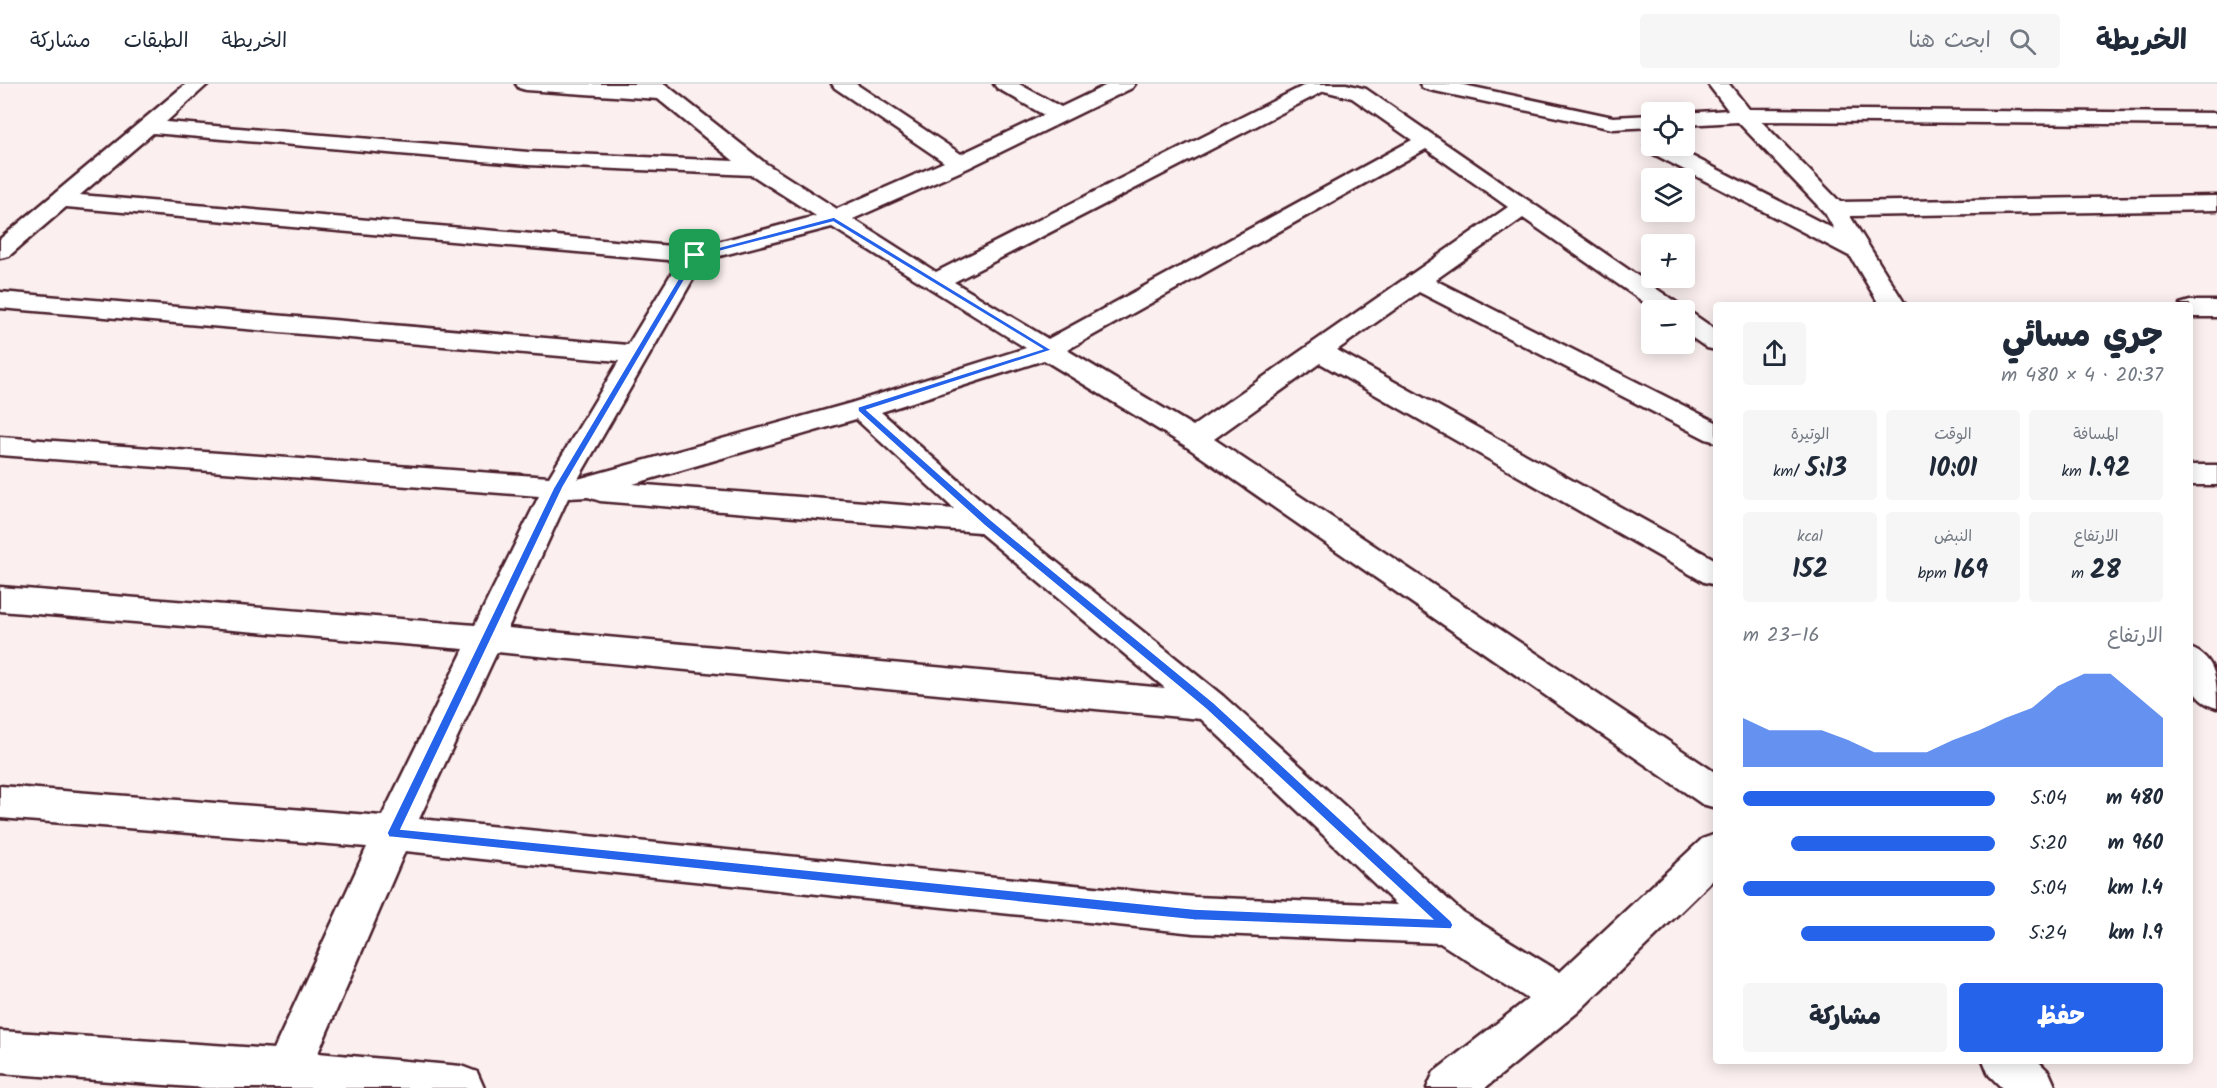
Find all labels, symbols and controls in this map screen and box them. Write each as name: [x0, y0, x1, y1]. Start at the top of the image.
search box: [1640, 14, 2060, 68]
text: الخريطة: [2096, 19, 2187, 64]
text: ابحث هنا: [1908, 24, 1991, 59]
text: مشاركة: [30, 25, 91, 58]
text: الطبقات: [124, 25, 189, 58]
text: الخريطة: [222, 25, 287, 58]
icon: search: [2006, 25, 2039, 58]
map controls: [1641, 102, 1695, 354]
button: locate: [1641, 102, 1695, 156]
button: layers: [1641, 168, 1695, 222]
pin: [669, 229, 720, 280]
button: +: [1641, 234, 1695, 288]
icon: arrive: [678, 238, 711, 271]
button: −: [1641, 300, 1695, 354]
text: جري مسائي: [2002, 311, 2163, 364]
button: share: [1743, 322, 1806, 385]
text: 20:37 · 4 × 480 m: [2001, 360, 2163, 392]
text: الوتيرة: [1791, 422, 1829, 447]
text: الوقت: [1934, 422, 1972, 447]
text: المسافة: [2073, 422, 2119, 447]
text: 5:13: [1805, 448, 1847, 490]
text: 10:01: [1929, 448, 1977, 490]
text: 1.92: [2088, 448, 2131, 490]
text: /km: [1773, 459, 1805, 484]
text: km: [2062, 459, 2088, 484]
text: kcal: [1797, 524, 1823, 549]
text: النبض: [1934, 524, 1972, 549]
text: الارتفاع: [2074, 524, 2118, 549]
text: 152: [1792, 549, 1828, 591]
text: 169: [1953, 550, 1988, 592]
text: 28: [2090, 550, 2121, 592]
text: bpm: [1918, 561, 1953, 586]
text: m: [2071, 561, 2090, 586]
text: 16–23 m: [1743, 620, 1820, 652]
text: الارتفاع: [2107, 621, 2163, 653]
text: 5:04: [2030, 783, 2067, 815]
text: 480 m: [2106, 783, 2163, 815]
text: 5:20: [2030, 828, 2067, 860]
text: 960 m: [2108, 828, 2163, 860]
text: 5:04: [2030, 873, 2067, 905]
text: 1.4 km: [2107, 873, 2163, 905]
text: 5:24: [2029, 918, 2067, 950]
text: 1.9 km: [2108, 918, 2163, 950]
button: مشاركة: [1743, 983, 1947, 1052]
button: حفظ: [1959, 983, 2163, 1052]

